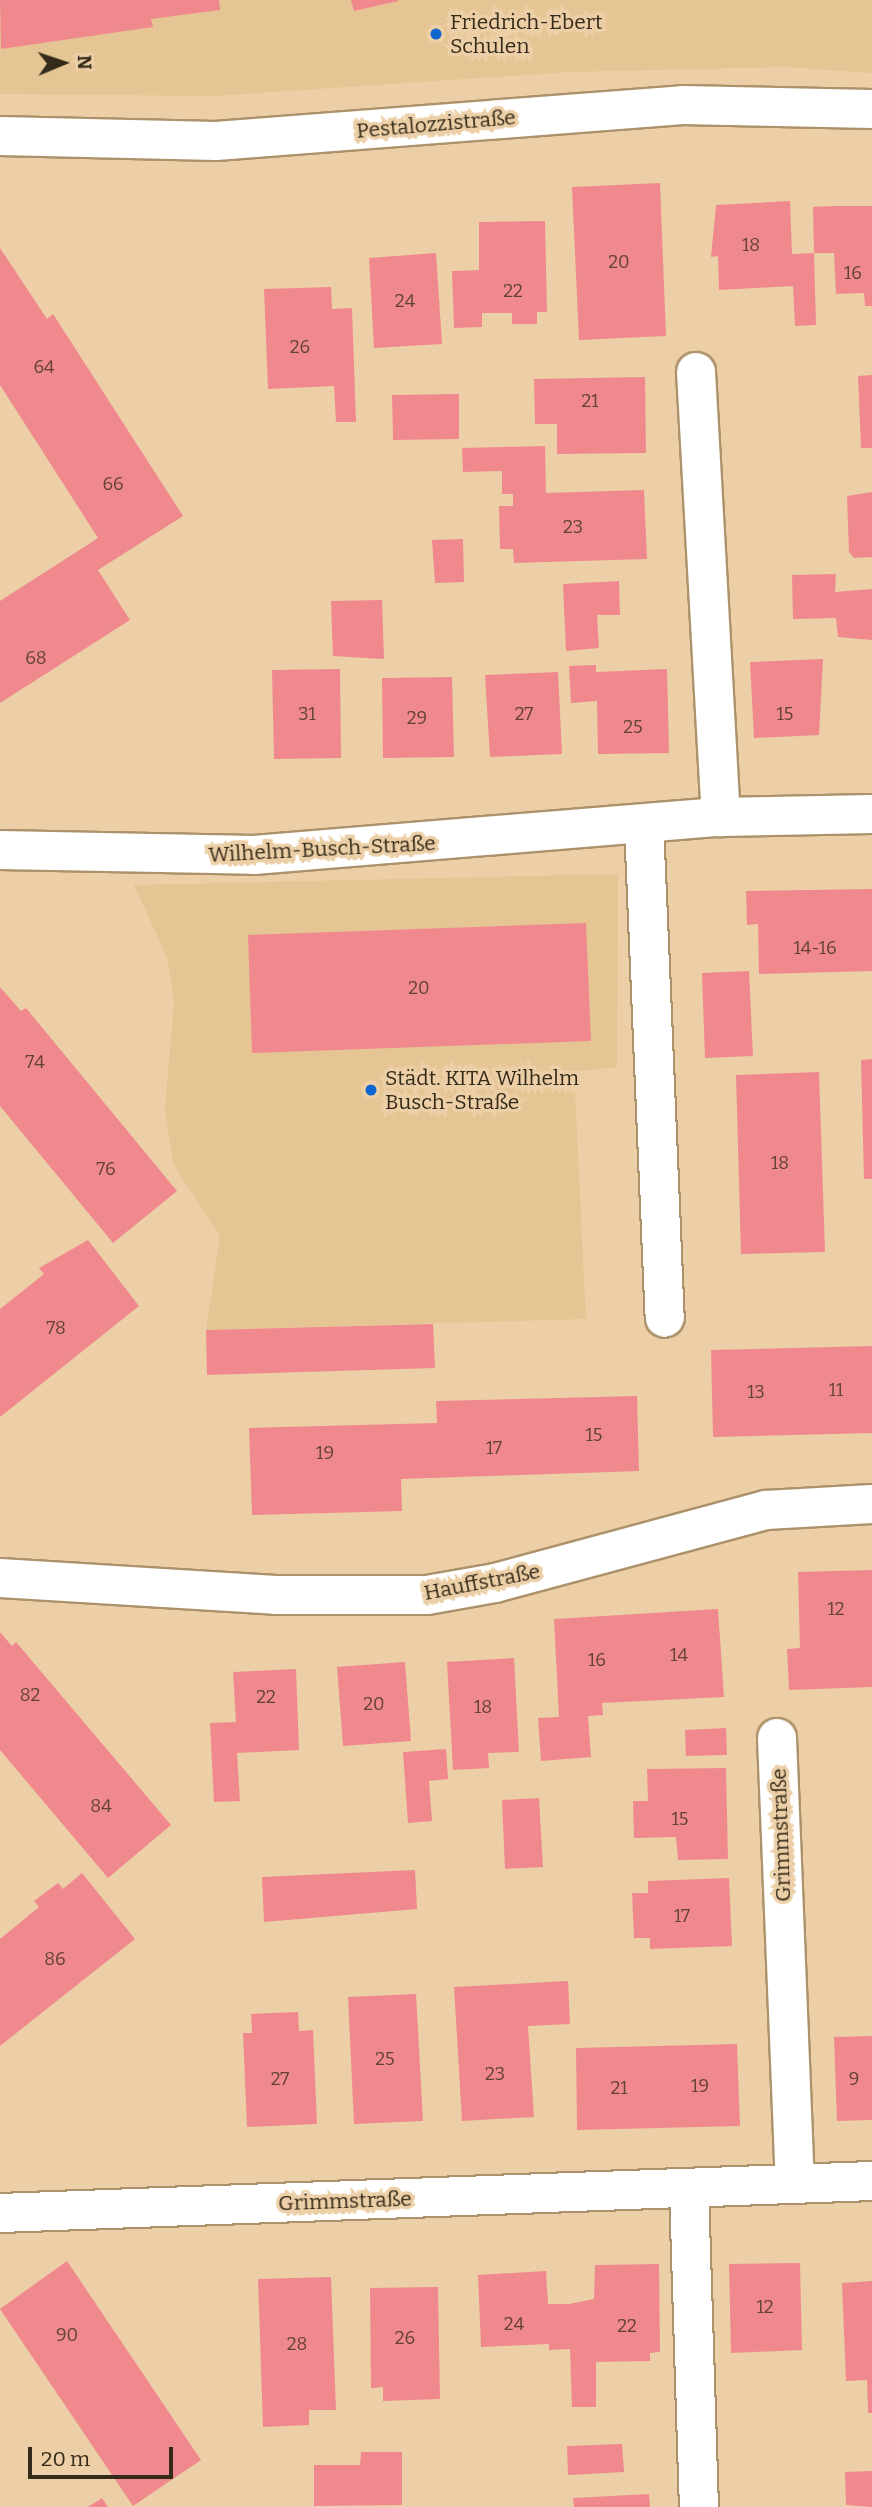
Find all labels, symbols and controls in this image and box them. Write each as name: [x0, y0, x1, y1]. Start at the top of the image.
place label: Friedrich-Ebert Schulen: [450, 9, 603, 59]
marker: Friedrich-Ebert Schulen: [428, 26, 444, 42]
north arrow: [28, 28, 98, 98]
text: N: [73, 55, 96, 70]
street label: Pestalozzistraße: [355, 104, 517, 144]
house number: 18: [742, 234, 760, 256]
house number: 20: [608, 251, 630, 273]
house number: 16: [844, 262, 862, 284]
house number: 22: [503, 280, 523, 302]
house number: 24: [395, 290, 415, 312]
house number: 26: [290, 336, 310, 358]
house number: 64: [33, 356, 55, 378]
house number: 21: [581, 390, 599, 412]
house number: 66: [102, 473, 124, 495]
house number: 23: [563, 516, 583, 538]
house number: 68: [25, 647, 47, 669]
house number: 31: [298, 703, 316, 725]
house number: 27: [515, 703, 533, 725]
house number: 15: [777, 703, 793, 725]
house number: 29: [407, 707, 427, 729]
house number: 25: [623, 716, 643, 738]
street label: Wilhelm-Busch-Straße: [208, 830, 436, 868]
house number: 14-16: [793, 937, 837, 959]
house number: 20: [408, 977, 430, 999]
house number: 74: [25, 1051, 45, 1073]
place label: Städt. KITA Wilhelm Busch-Straße: [385, 1065, 579, 1115]
marker: Städt. KITA Wilhelm Busch-Straße: [363, 1082, 379, 1098]
house number: 18: [771, 1152, 789, 1174]
house number: 76: [96, 1158, 116, 1180]
house number: 78: [46, 1317, 66, 1339]
house number: 11: [829, 1379, 843, 1401]
house number: 13: [747, 1381, 765, 1403]
house number: 15: [586, 1424, 602, 1446]
house number: 17: [486, 1437, 502, 1459]
house number: 19: [316, 1442, 334, 1464]
street label: Hauffstraße: [422, 1558, 542, 1606]
house number: 12: [827, 1598, 845, 1620]
house number: 14: [670, 1644, 688, 1666]
house number: 16: [588, 1649, 606, 1671]
house number: 82: [20, 1684, 40, 1706]
house number: 22: [256, 1686, 276, 1708]
house number: 20: [363, 1693, 385, 1715]
house number: 18: [474, 1696, 492, 1718]
street label: Grimmstraße: [766, 1768, 796, 1902]
house number: 84: [90, 1795, 112, 1817]
house number: 15: [672, 1808, 688, 1830]
house number: 17: [674, 1905, 690, 1927]
house number: 86: [44, 1948, 66, 1970]
house number: 25: [375, 2048, 395, 2070]
house number: 23: [485, 2063, 505, 2085]
house number: 27: [271, 2068, 289, 2090]
house number: 9: [849, 2068, 859, 2090]
house number: 19: [691, 2075, 709, 2097]
house number: 21: [610, 2077, 628, 2099]
street label: Grimmstraße: [278, 2186, 412, 2216]
house number: 12: [756, 2296, 774, 2318]
house number: 24: [504, 2313, 524, 2335]
house number: 22: [617, 2315, 637, 2337]
house number: 90: [56, 2324, 78, 2346]
house number: 26: [395, 2327, 415, 2349]
house number: 28: [287, 2333, 307, 2355]
scale bar: [32, 2434, 177, 2478]
text: 20 m: [41, 2446, 90, 2472]

